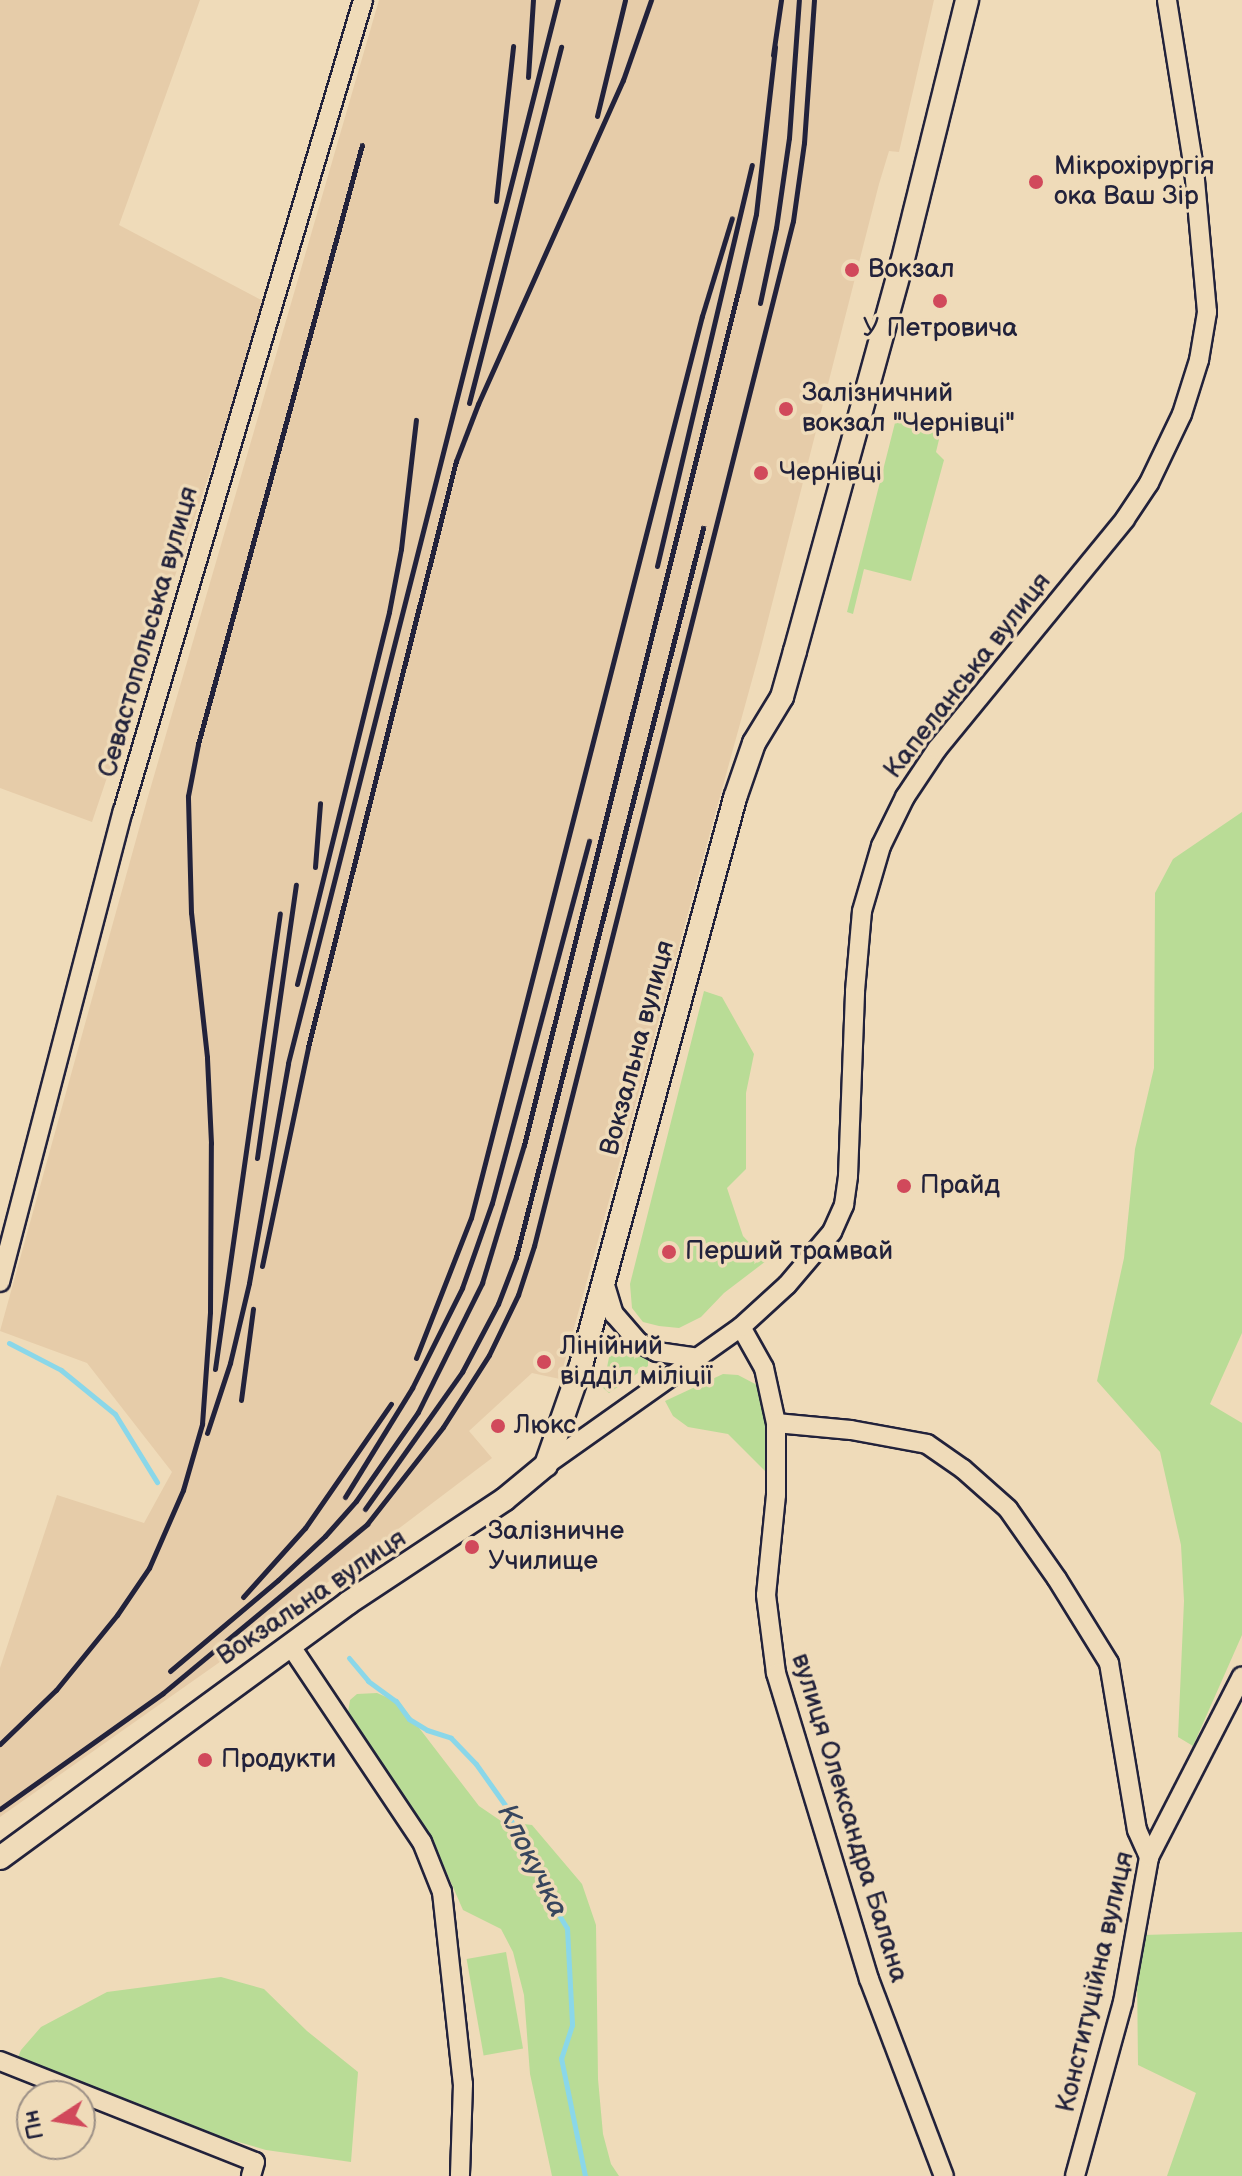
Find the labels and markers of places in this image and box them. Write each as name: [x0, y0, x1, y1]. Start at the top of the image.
place label: Мікрохірургія ока Ваш Зір: [1054, 151, 1214, 212]
marker: Мікрохірургія ока Ваш Зір: [1025, 171, 1047, 193]
place label: Вокзал: [868, 254, 955, 286]
marker: Вокзал: [843, 261, 861, 279]
marker: У Петровича: [931, 292, 949, 310]
place label: У Петровича: [862, 313, 1018, 345]
place label: Залізничний вокзал "Чернівці": [802, 378, 1015, 440]
marker: Залізничний вокзал "Чернівці": [777, 400, 795, 418]
place label: Чернівці: [779, 457, 882, 489]
marker: Чернівці: [750, 462, 772, 484]
place label: Прайд: [920, 1170, 1000, 1202]
marker: Прайд: [895, 1177, 913, 1195]
place label: Перший трамвай: [685, 1236, 893, 1268]
marker: Перший трамвай: [660, 1243, 678, 1261]
place label: Лінійний відділ міліції: [560, 1331, 712, 1392]
marker: Лінійний відділ міліції: [535, 1353, 553, 1371]
place label: Люкс: [514, 1410, 576, 1442]
marker: Люкс: [489, 1417, 507, 1435]
place label: Залізничне Училище: [488, 1516, 624, 1578]
marker: Залізничне Училище: [463, 1538, 481, 1556]
place label: Продукти: [221, 1744, 336, 1776]
marker: Продукти: [196, 1751, 214, 1769]

